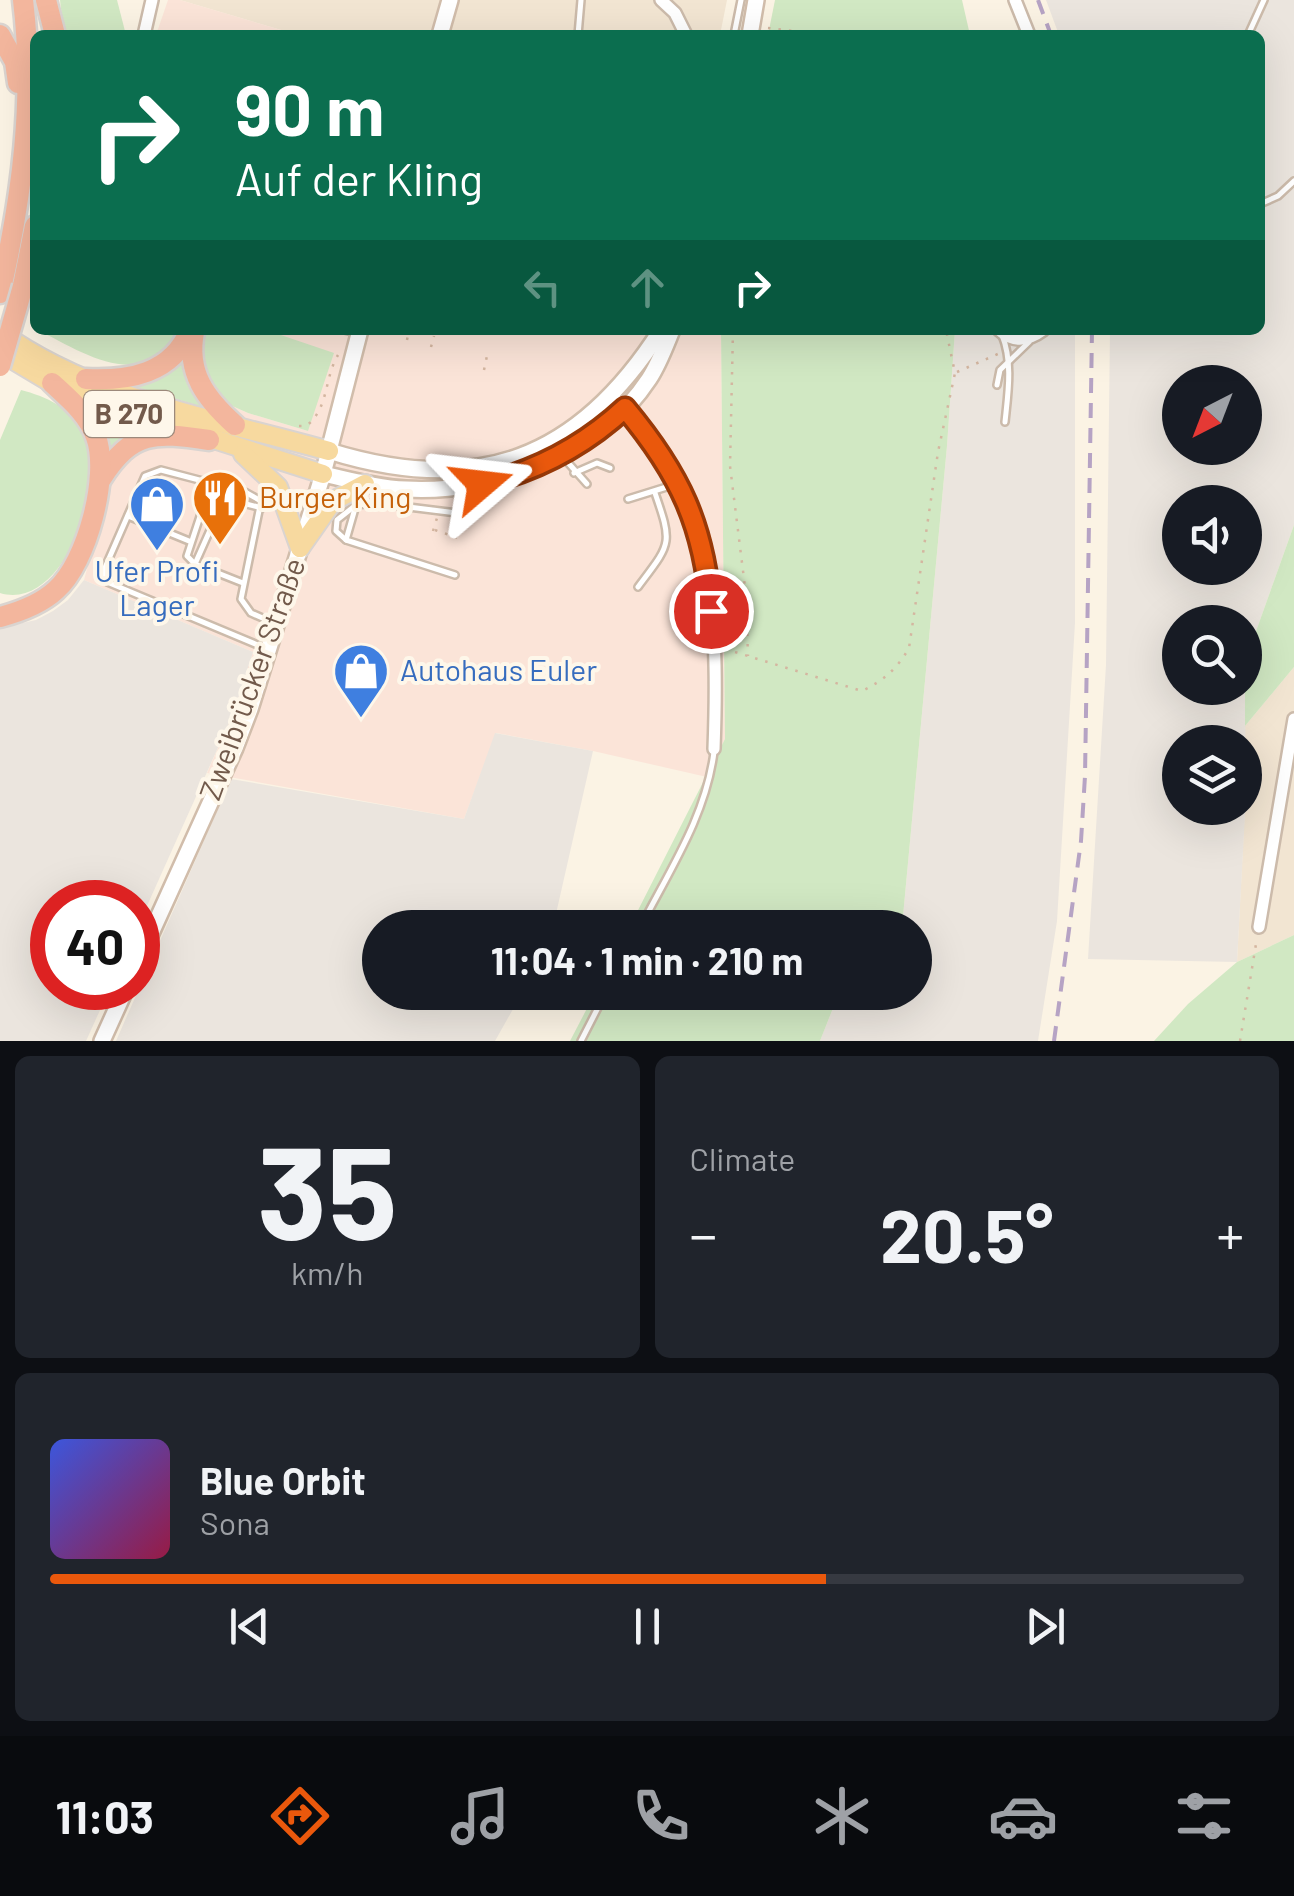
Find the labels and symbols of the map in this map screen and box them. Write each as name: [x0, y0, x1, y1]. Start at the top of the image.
north arrow: [1162, 365, 1262, 465]
road number: B 270: [84, 391, 174, 437]
position arrow: [430, 432, 534, 536]
restaurant icon: Burger King: [190, 468, 250, 547]
shop icon: Ufer Profi Lager: [127, 474, 187, 553]
place label: Burger King: [259, 478, 411, 514]
place label: Ufer Profi Lager: [95, 552, 219, 622]
street label: Zweibrücker Straße: [191, 552, 312, 804]
pin: [669, 569, 754, 654]
shop icon: Autohaus Euler: [331, 641, 391, 720]
place label: Autohaus Euler: [400, 651, 597, 687]
speed limit sign: 40: [30, 880, 160, 1010]

